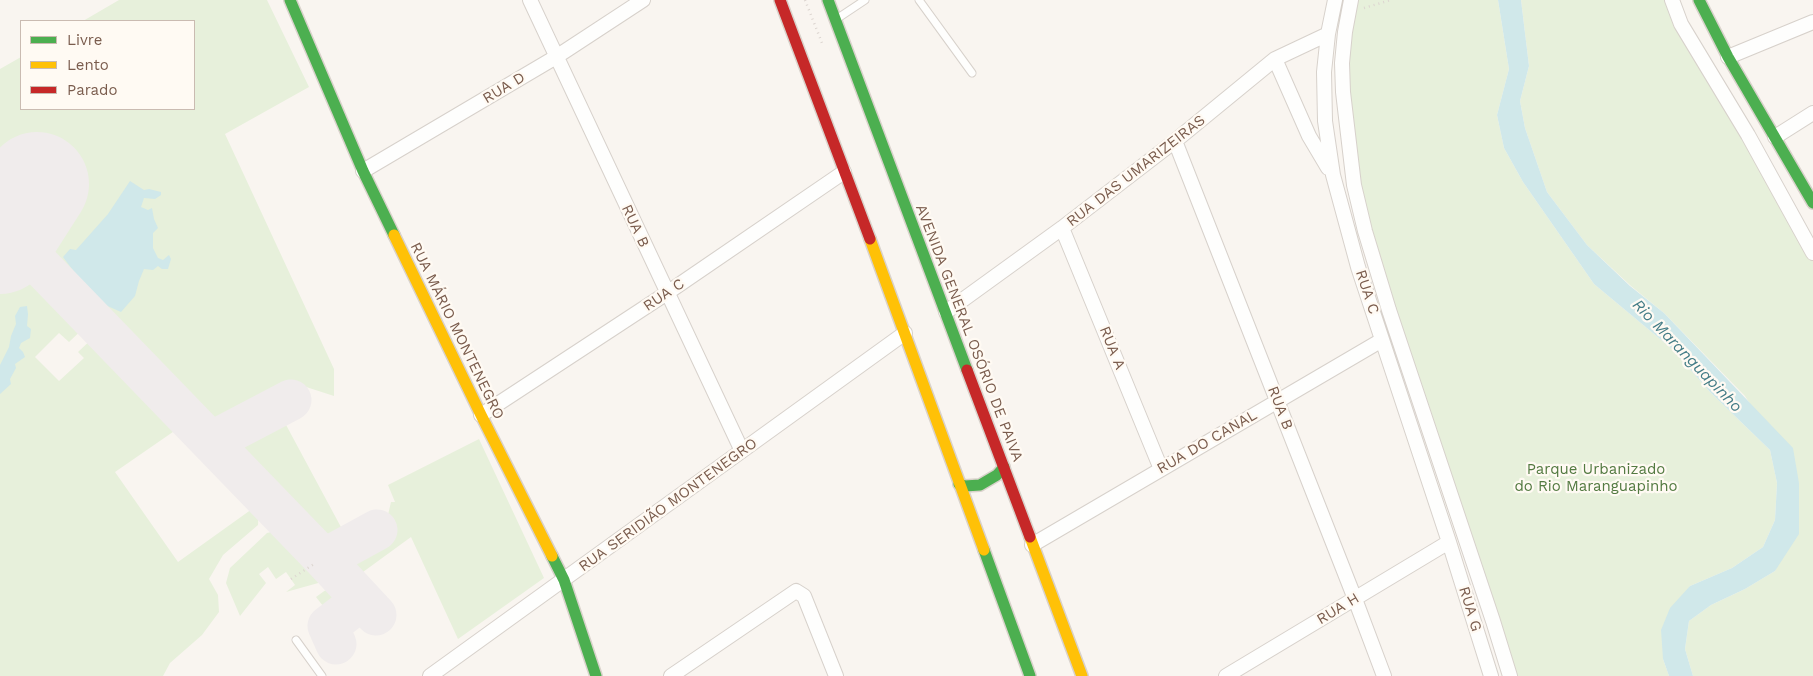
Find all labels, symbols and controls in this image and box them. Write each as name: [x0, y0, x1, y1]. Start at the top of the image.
legend: [20, 20, 195, 110]
text: Livre: [67, 31, 102, 49]
text: Lento: [67, 56, 109, 74]
street label: RUA D: [480, 68, 528, 108]
text: Parado: [67, 81, 117, 99]
street label: RUA DAS UMARIZEIRAS: [1063, 111, 1209, 231]
street label: RUA B: [617, 202, 653, 250]
street label: AVENIDA GENERAL OSÓRIO DE PAIVA: [912, 202, 1026, 464]
street label: RUA MÁRIO MONTENEGRO: [406, 240, 508, 422]
street label: RUA C: [1351, 268, 1383, 316]
street label: RUA C: [640, 275, 688, 315]
water label: Rio Maranguapinho: [1628, 296, 1746, 416]
street label: RUA A: [1095, 324, 1129, 372]
street label: RUA B: [1264, 384, 1296, 432]
street label: RUA DO CANAL: [1154, 406, 1260, 478]
street label: RUA SERIDIÃO MONTENEGRO: [575, 434, 761, 576]
park label: Parque Urbanizado do Rio Maranguapinho: [1514, 461, 1678, 496]
street label: RUA G: [1455, 584, 1485, 634]
street label: RUA H: [1314, 589, 1362, 629]

